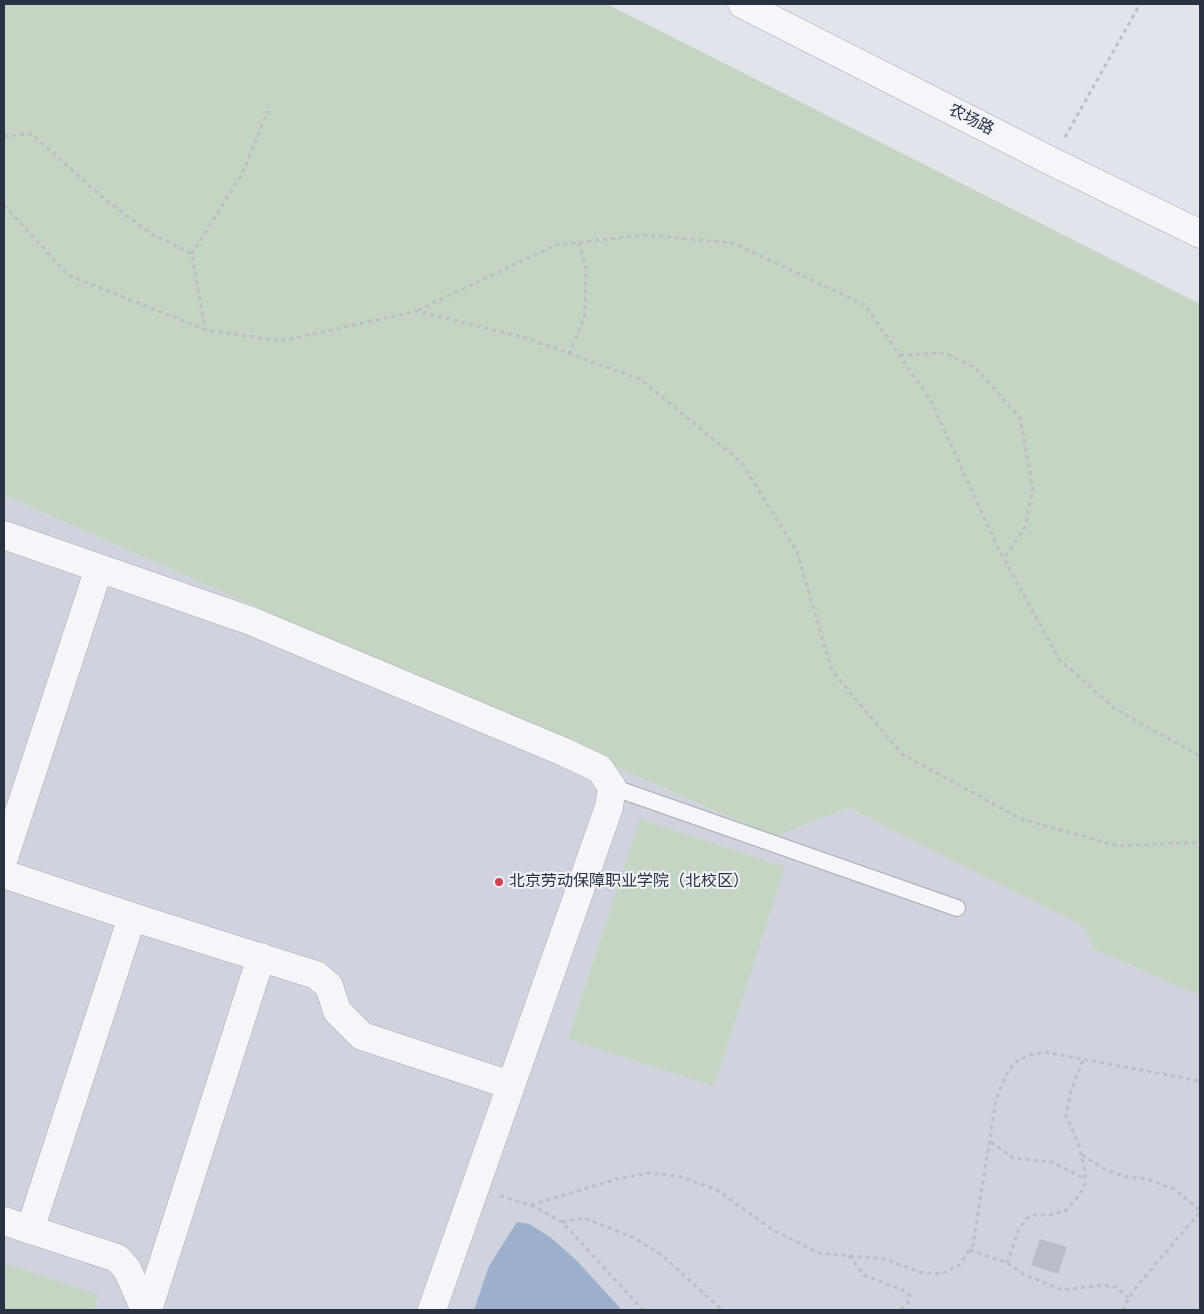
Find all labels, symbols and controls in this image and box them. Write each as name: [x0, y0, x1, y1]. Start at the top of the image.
street label: 农场路: [945, 101, 997, 139]
place label: 北京劳动保障职业学院（北校区）: [509, 872, 749, 892]
marker: 北京劳动保障职业学院（北校区）: [493, 876, 505, 888]

